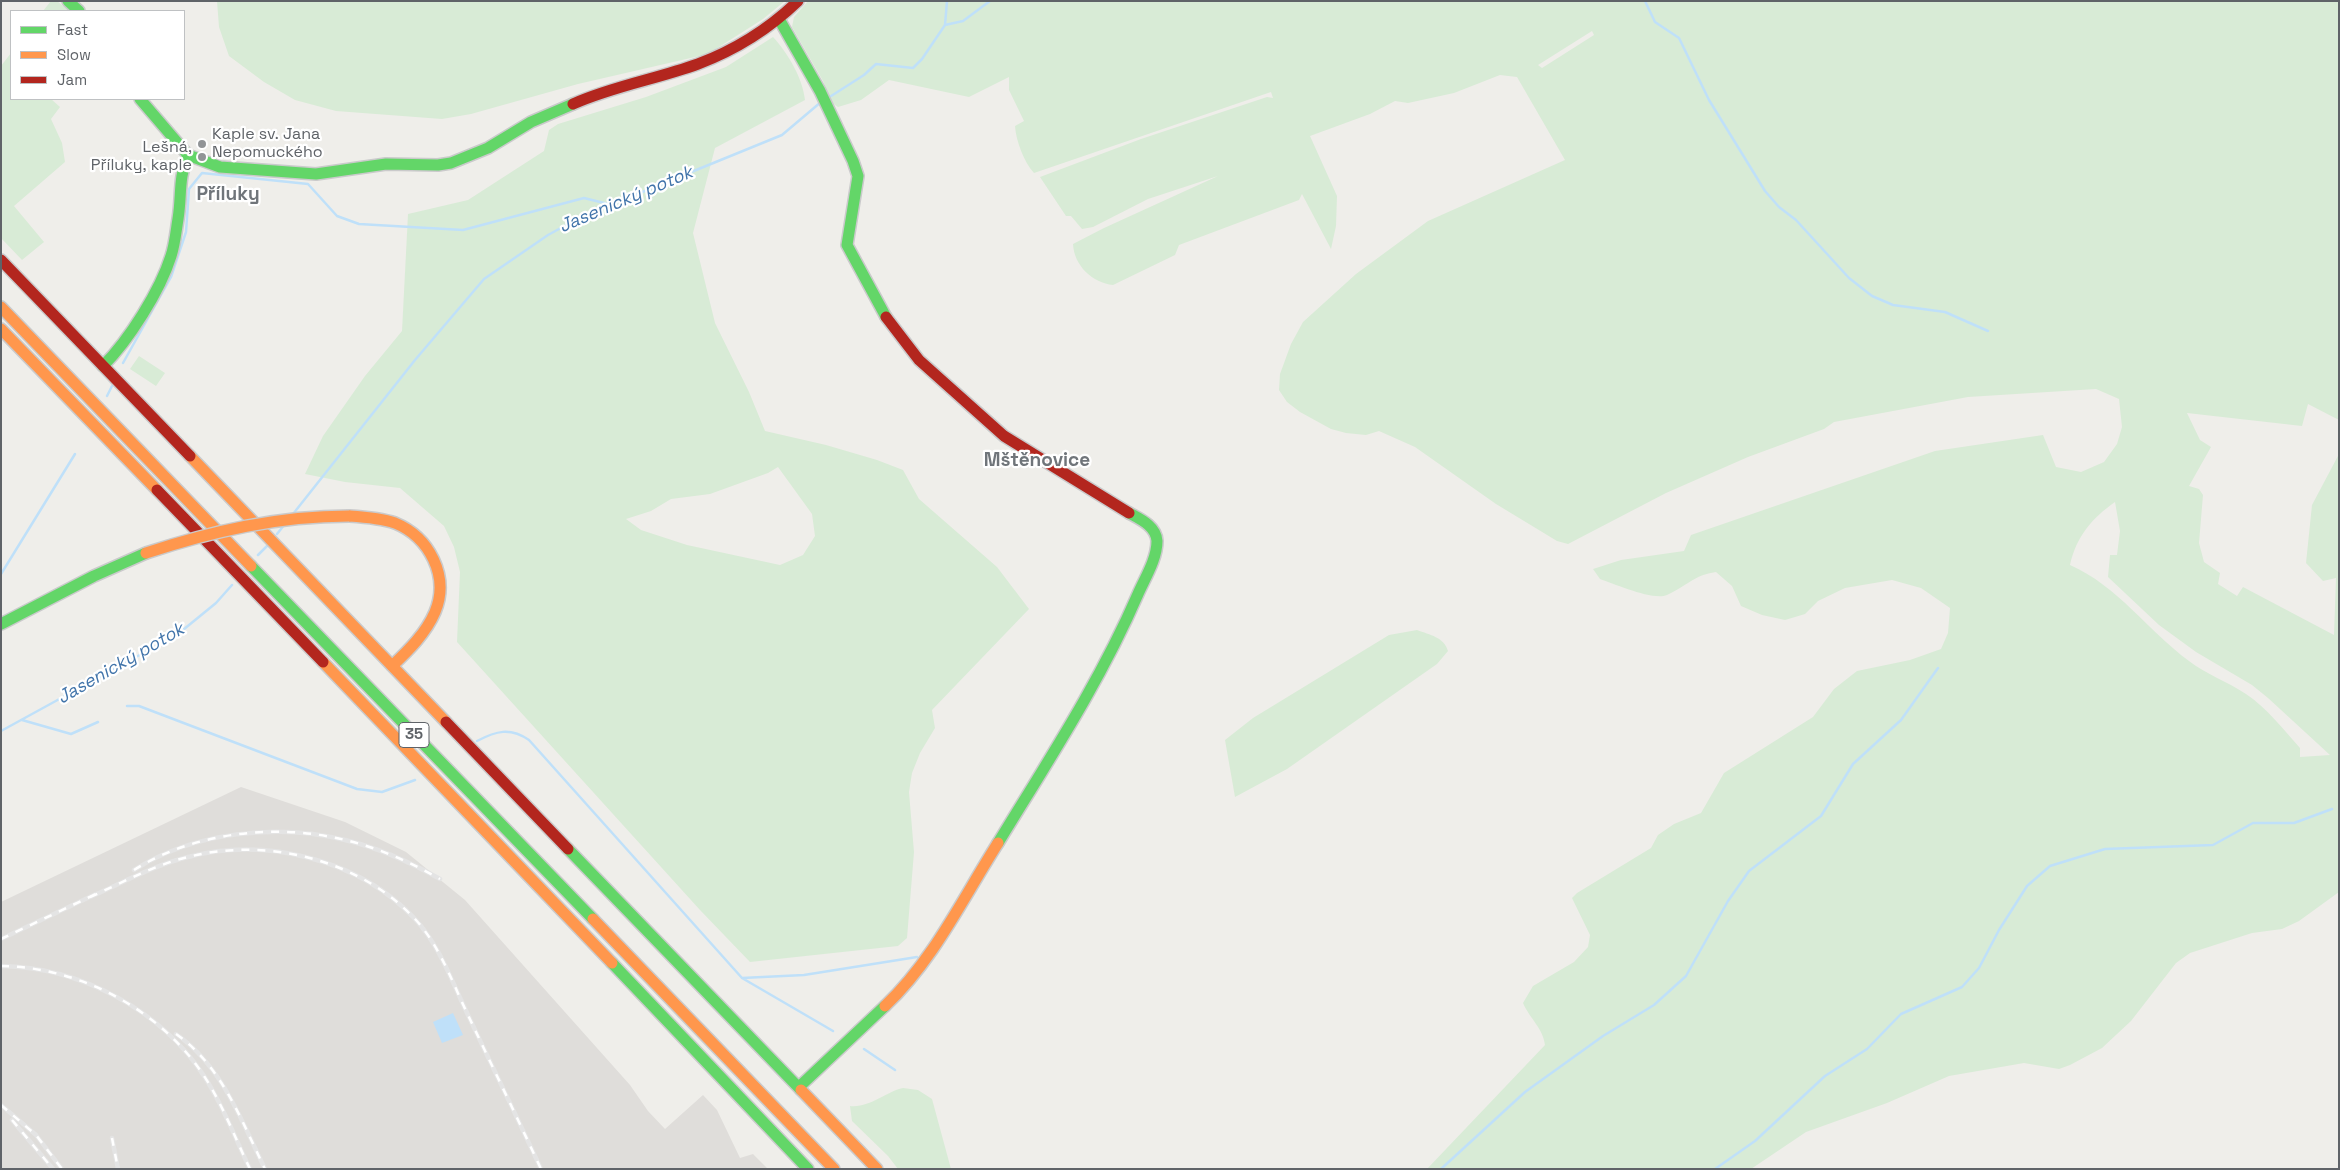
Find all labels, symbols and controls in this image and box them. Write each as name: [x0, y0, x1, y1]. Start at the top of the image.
legend: [10, 10, 185, 100]
text: Fast: [57, 20, 88, 39]
text: Slow: [57, 45, 91, 64]
text: Jam: [57, 70, 87, 89]
place label: Kaple sv. Jana Nepomuckého: [212, 125, 323, 163]
place label: Lešná, Příluky, kaple: [91, 138, 192, 176]
marker: Kaple sv. Jana Nepomuckého: [196, 138, 208, 150]
marker: Lešná, Příluky, kaple: [196, 151, 208, 163]
water label: Jasenický potok: [556, 162, 696, 238]
district label: Příluky: [196, 184, 260, 206]
district label: Mštěnovice: [984, 450, 1090, 472]
water label: Jasenický potok: [54, 619, 188, 709]
road number: 35: [399, 722, 429, 748]

